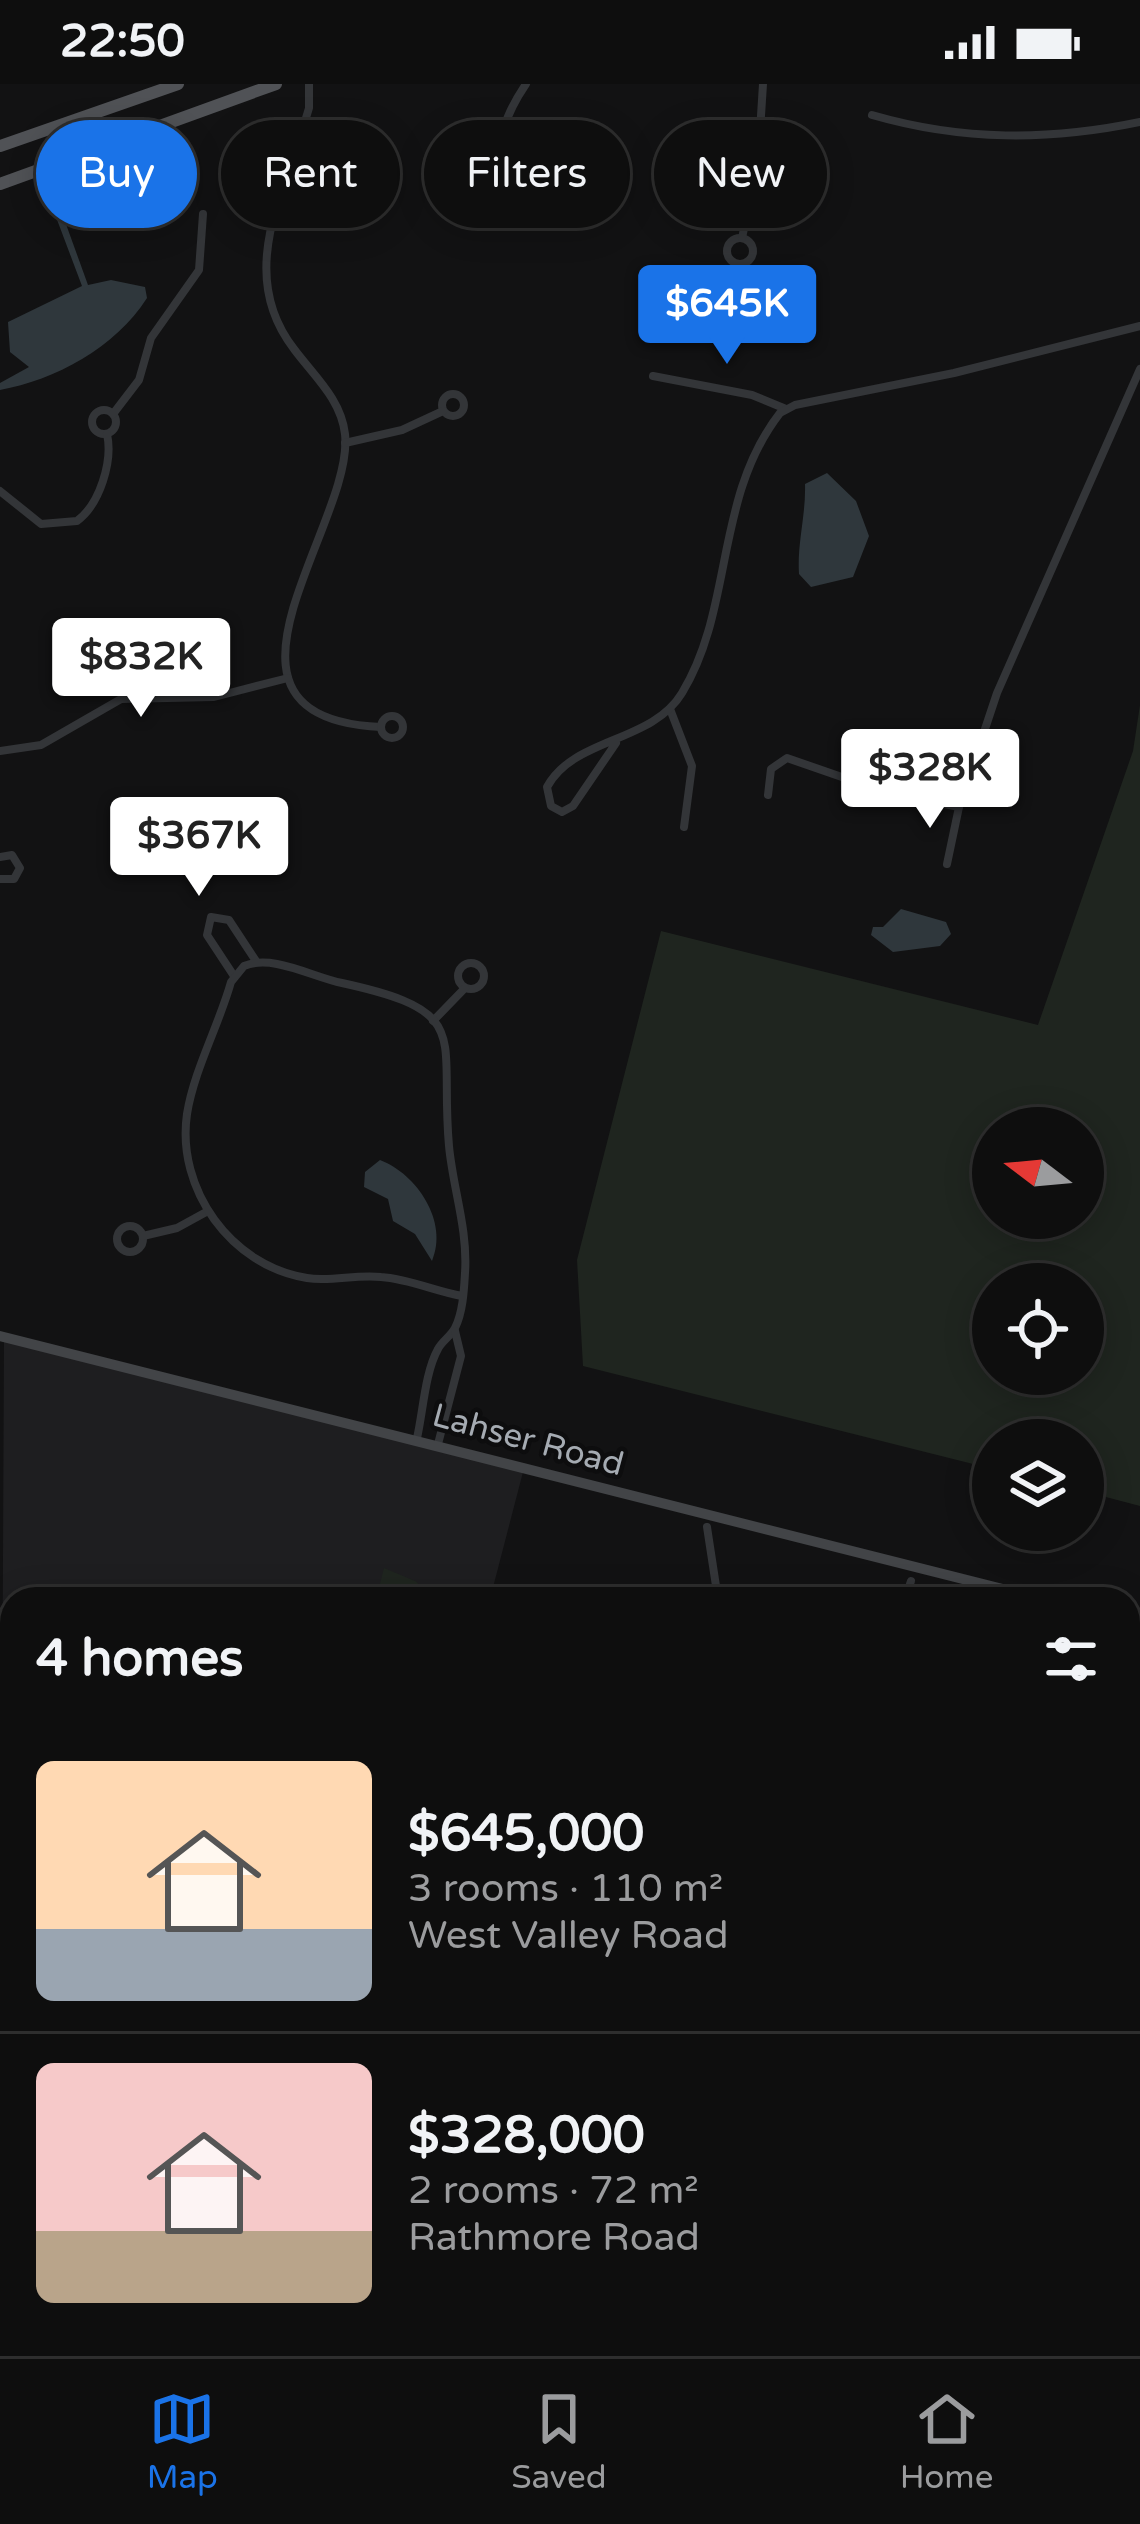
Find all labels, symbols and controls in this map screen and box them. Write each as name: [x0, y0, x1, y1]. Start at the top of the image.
text: 22:50: [60, 15, 185, 69]
chip: Buy: [36, 120, 197, 228]
chip: Rent: [221, 120, 400, 228]
chip: Filters: [424, 120, 630, 228]
chip: New: [654, 120, 827, 228]
pin: $645K: [643, 265, 811, 367]
text: $645K: [665, 280, 789, 327]
pin: $832K: [57, 618, 225, 720]
text: $832K: [79, 633, 203, 680]
pin: $328K: [846, 729, 1014, 831]
text: $328K: [868, 744, 992, 791]
pin: $367K: [115, 797, 283, 899]
text: $367K: [137, 812, 261, 859]
north arrow: [972, 1107, 1104, 1239]
map controls: [972, 1107, 1104, 1551]
button: locate: [972, 1263, 1104, 1395]
street label: Lahser Road: [428, 1396, 628, 1484]
button: layers: [972, 1419, 1104, 1551]
icon: filters: [1038, 1626, 1104, 1692]
text: 4 homes: [36, 1628, 244, 1690]
text: $645,000: [408, 1803, 644, 1865]
icon: home: [132, 1809, 276, 1953]
text: 3 rooms · 110 m²: [408, 1865, 723, 1912]
text: West Valley Road: [408, 1912, 729, 1959]
text: $328,000: [408, 2105, 645, 2167]
icon: home: [132, 2111, 276, 2255]
text: 2 rooms · 72 m²: [408, 2167, 699, 2214]
text: Rathmore Road: [408, 2214, 700, 2261]
tab: Map: [147, 2386, 218, 2497]
tab: Saved: [511, 2386, 607, 2497]
tab: Home: [900, 2386, 993, 2497]

